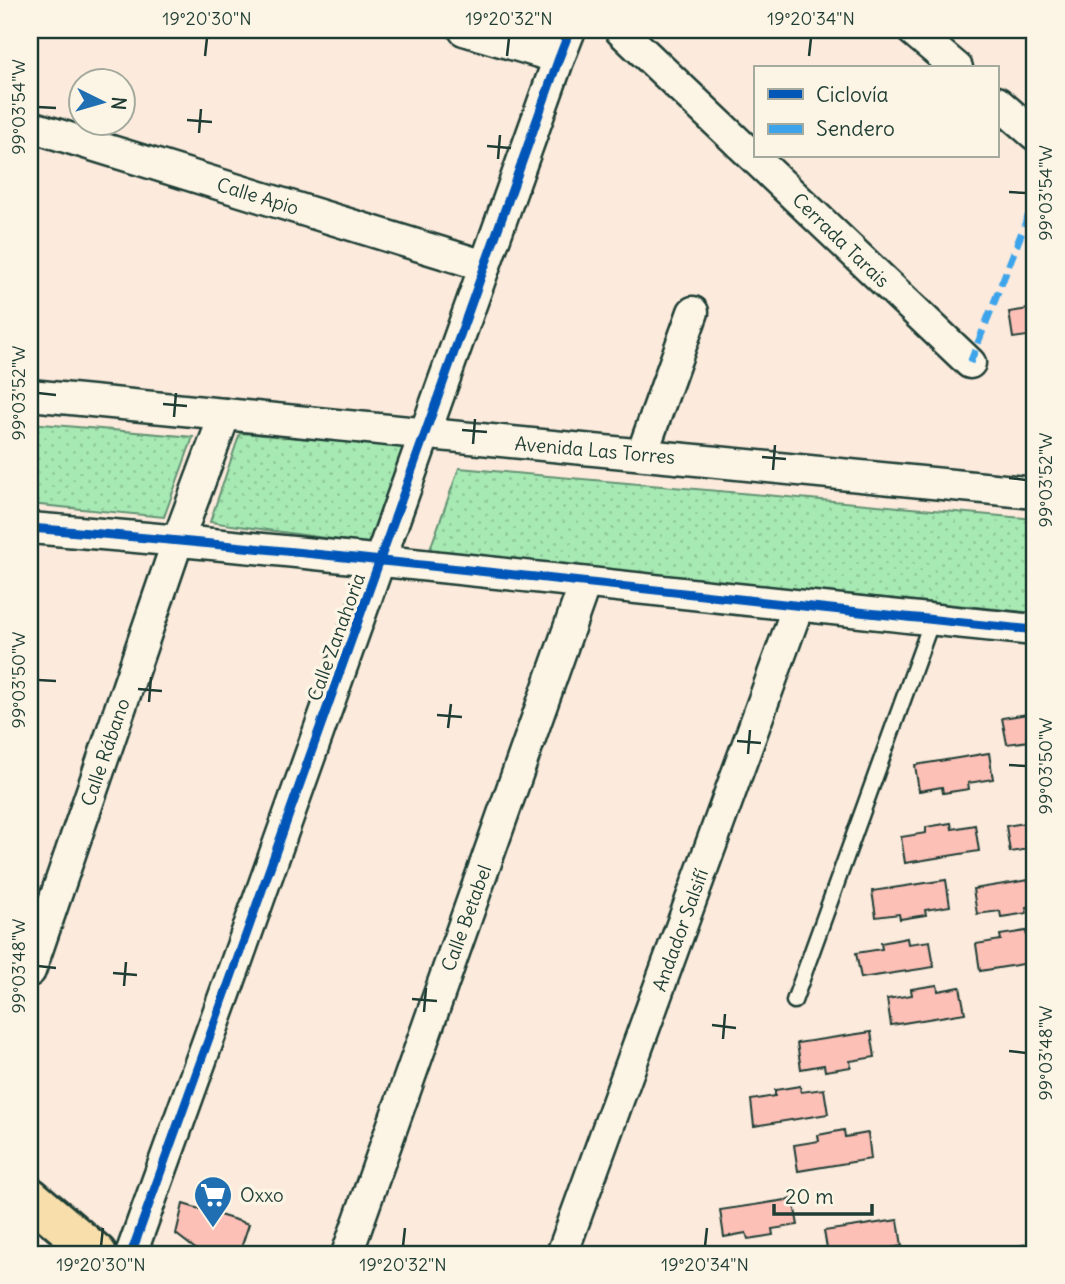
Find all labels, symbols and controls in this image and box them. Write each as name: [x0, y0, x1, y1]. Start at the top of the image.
text: 19°20'30"N: [162, 7, 252, 30]
text: 19°20'32"N: [465, 7, 553, 30]
text: 19°20'34"N: [767, 7, 855, 30]
text: 99°03'54"W: [7, 59, 30, 155]
north arrow: [66, 66, 136, 136]
legend: [754, 66, 998, 158]
text: Ciclovía: [816, 81, 889, 108]
text: N: [106, 96, 131, 111]
text: Sendero: [816, 115, 895, 142]
text: 99°03'54"W: [1034, 145, 1057, 241]
street label: Calle Apio: [214, 172, 302, 220]
street label: Cerrada Tarais: [787, 188, 895, 292]
text: 99°03'52"W: [7, 346, 30, 440]
street label: Avenida Las Torres: [514, 431, 676, 469]
text: 99°03'52"W: [1034, 433, 1057, 527]
street label: Calle Zanahoria: [302, 570, 370, 704]
text: 99°03'50"W: [7, 632, 30, 728]
street label: Calle Rábano: [75, 695, 135, 809]
text: 99°03'50"W: [1034, 718, 1057, 814]
street label: Calle Betabel: [436, 862, 496, 974]
street label: Andador Salsifí: [647, 866, 713, 994]
text: 99°03'48"W: [7, 919, 30, 1014]
text: 99°03'48"W: [1034, 1006, 1057, 1101]
scale bar: [774, 1172, 872, 1216]
supermarket icon: Oxxo: [192, 1174, 234, 1229]
place label: Oxxo: [240, 1183, 284, 1207]
text: 20 m: [785, 1183, 834, 1210]
text: 19°20'30"N: [56, 1253, 146, 1276]
text: 19°20'32"N: [359, 1253, 447, 1276]
text: 19°20'34"N: [661, 1253, 749, 1276]

